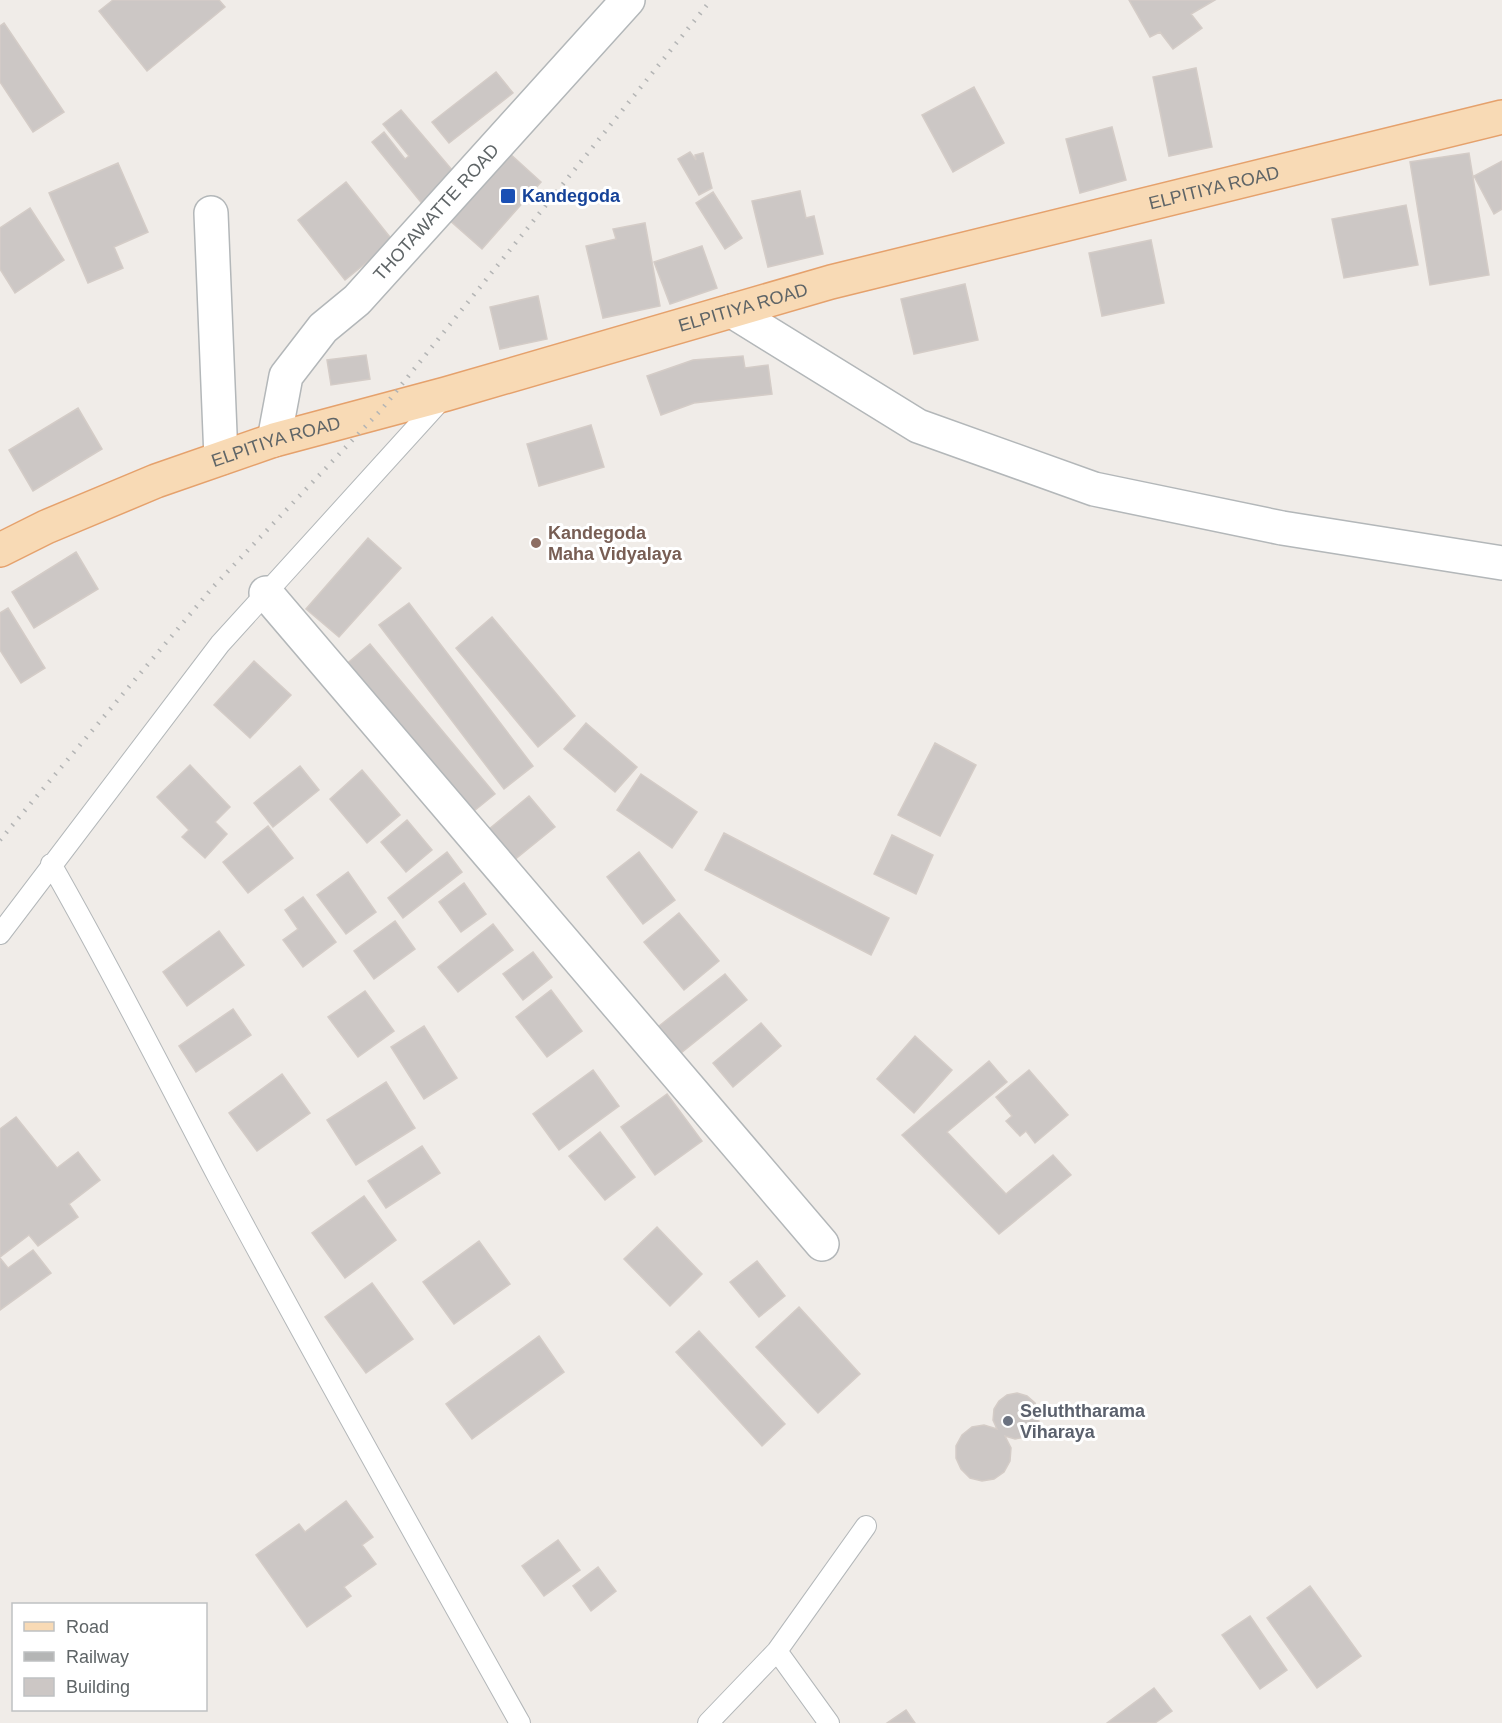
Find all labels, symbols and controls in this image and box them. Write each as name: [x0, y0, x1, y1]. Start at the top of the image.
street label: THOTAWATTE ROAD: [369, 140, 503, 285]
street label: ELPITIYA ROAD: [1147, 162, 1281, 214]
place label: Kandegoda: [522, 186, 621, 206]
marker: Kandegoda: [499, 187, 517, 205]
street label: ELPITIYA ROAD: [676, 279, 810, 336]
street label: ELPITIYA ROAD: [209, 413, 343, 471]
place label: Kandegoda Maha Vidyalaya: [548, 523, 683, 564]
marker: Kandegoda Maha Vidyalaya: [529, 536, 543, 550]
place label: Seluththarama Viharaya: [1020, 1401, 1146, 1442]
marker: Seluththarama Viharaya: [1001, 1414, 1015, 1428]
legend: [12, 1603, 207, 1711]
text: Road: [66, 1617, 109, 1637]
text: Railway: [66, 1647, 129, 1667]
text: Building: [66, 1677, 130, 1697]

